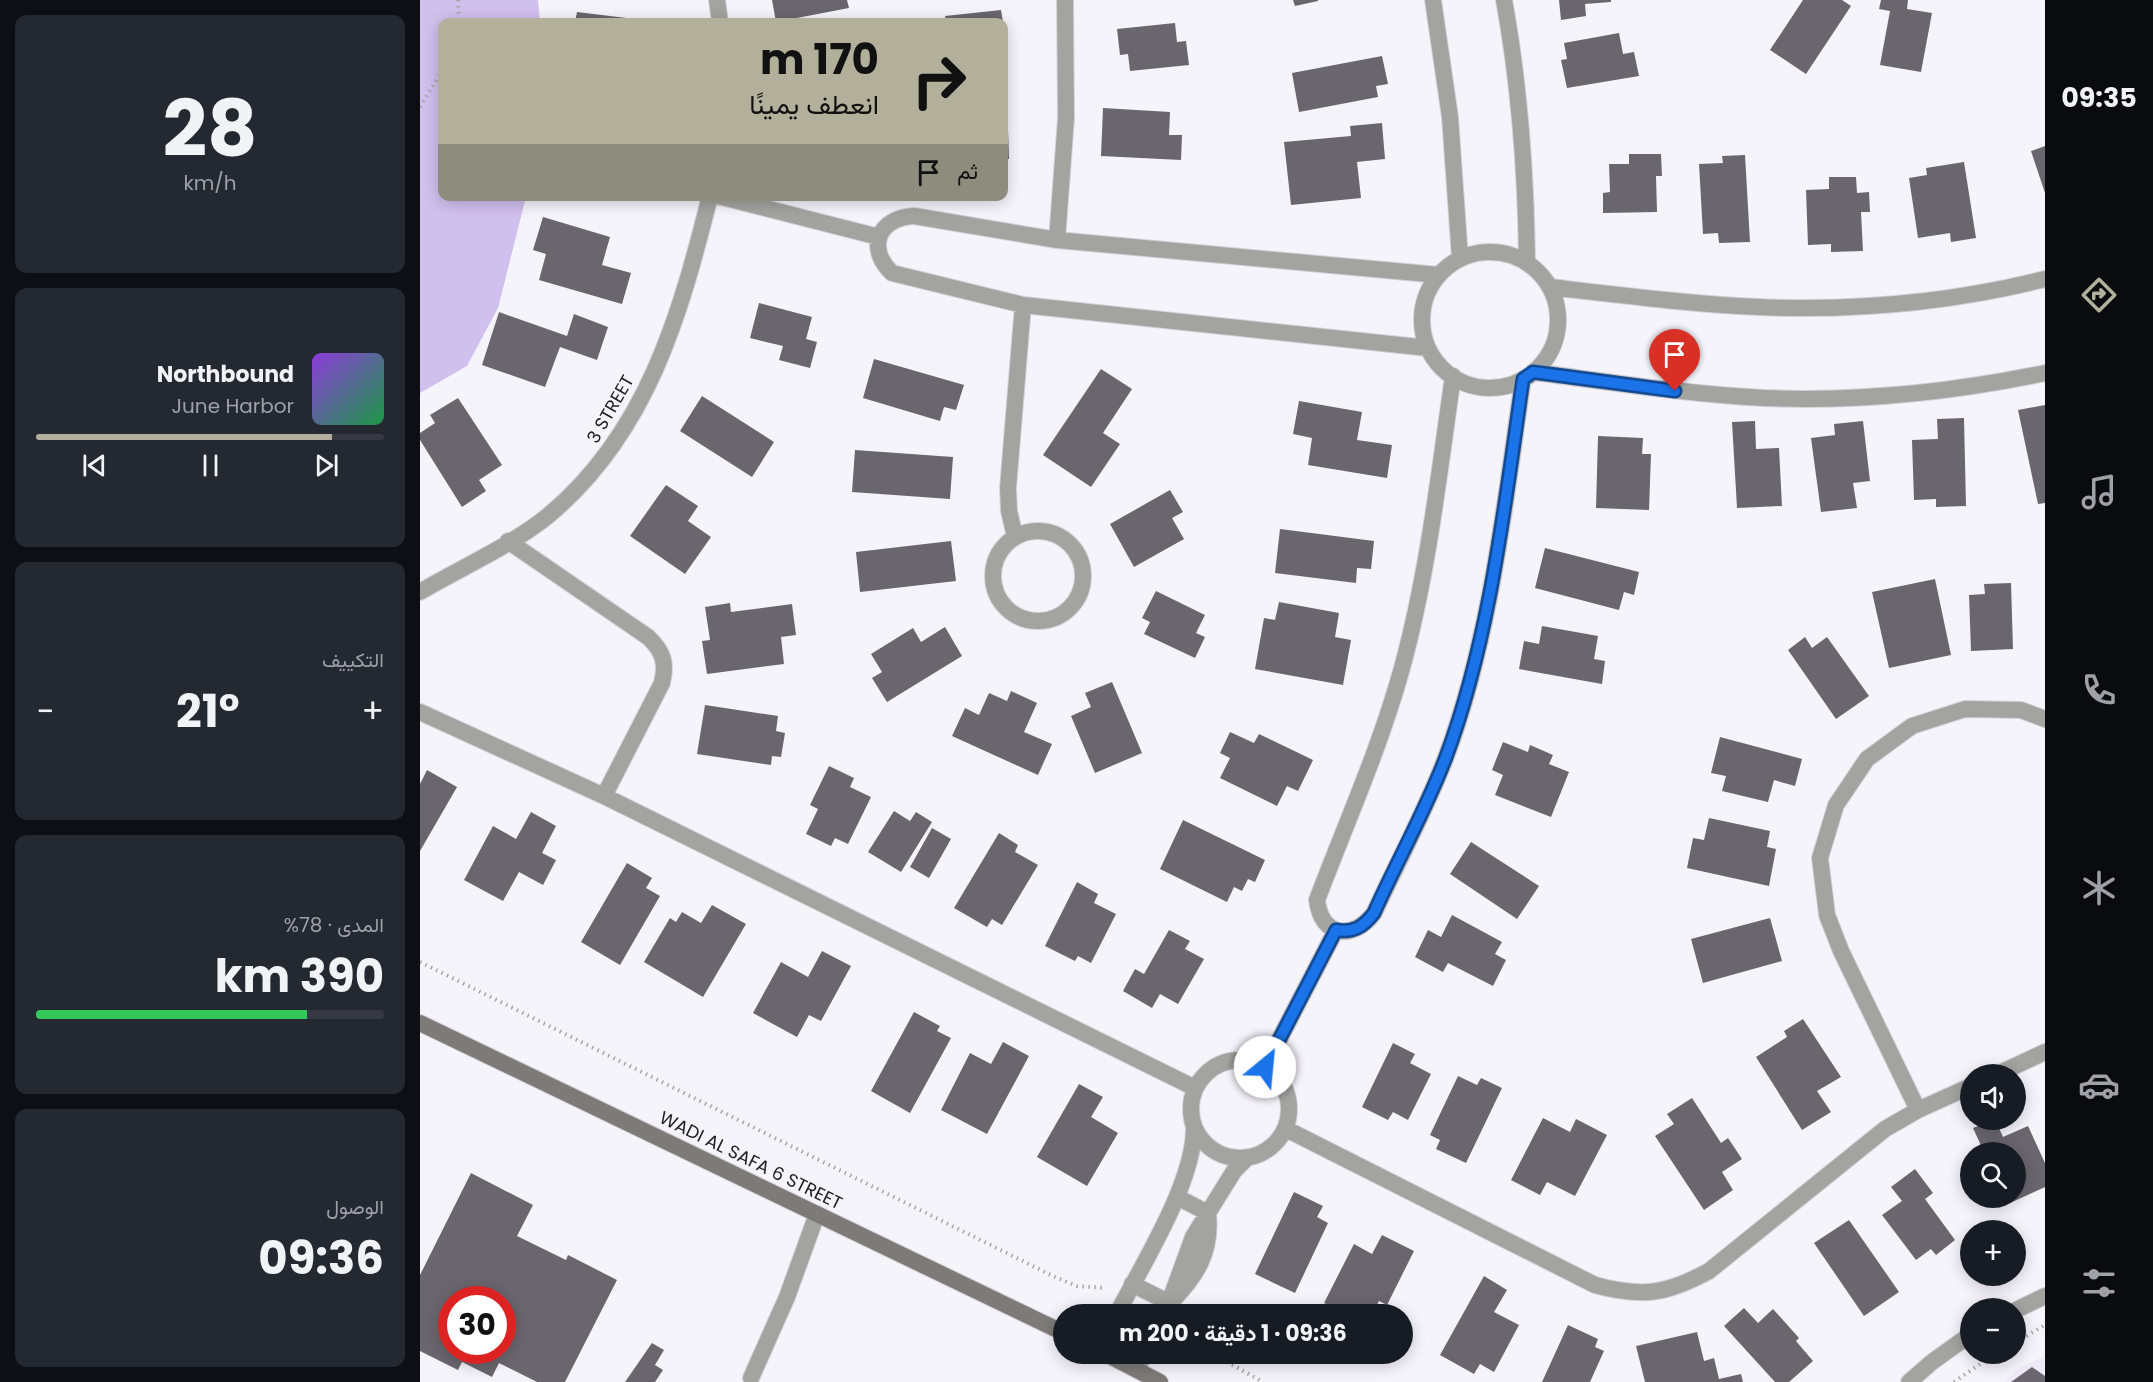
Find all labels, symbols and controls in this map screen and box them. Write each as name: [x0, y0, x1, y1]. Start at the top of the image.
text: 170 m: [760, 30, 879, 89]
icon: right: [900, 42, 978, 120]
text: 28: [162, 74, 258, 183]
text: 09:35: [2061, 79, 2137, 116]
text: انعطف يمينًا: [749, 86, 879, 123]
icon: arrive: [912, 156, 945, 189]
text: ثم: [957, 156, 978, 187]
text: km/h: [183, 169, 237, 197]
icon: directions: [2078, 274, 2120, 316]
pin: [1649, 329, 1700, 391]
icon: arrive: [1658, 338, 1691, 371]
text: Northbound: [157, 359, 294, 390]
street label: 3 STREET: [580, 370, 640, 448]
text: June Harbor: [171, 392, 294, 420]
icon: previous: [78, 449, 111, 482]
icon: pause: [194, 449, 227, 482]
icon: next: [310, 449, 343, 482]
icon: music: [2078, 471, 2120, 513]
text: التكييف: [322, 646, 384, 674]
icon: phone: [2078, 669, 2120, 711]
text: 21°: [176, 680, 240, 743]
text: −: [36, 688, 54, 735]
text: +: [361, 688, 384, 735]
icon: climate: [2078, 867, 2120, 909]
text: المدى · 78%: [284, 911, 384, 939]
text: 390 km: [215, 945, 384, 1008]
position arrow: [1233, 1035, 1297, 1099]
map controls: [1960, 1064, 2026, 1364]
button: sound: [1960, 1064, 2026, 1130]
icon: car: [2078, 1064, 2120, 1106]
street label: WADI AL SAFA 6 STREET: [655, 1105, 847, 1215]
button: search: [1960, 1142, 2026, 1208]
text: الوصول: [326, 1193, 384, 1221]
button: +: [1960, 1220, 2026, 1286]
text: 09:36: [258, 1227, 384, 1290]
icon: filters: [2078, 1262, 2120, 1304]
speed limit sign: 30: [438, 1286, 516, 1364]
button: −: [1960, 1298, 2026, 1364]
text: 09:36 · 1 دقيقة · 200 m: [1119, 1318, 1347, 1349]

